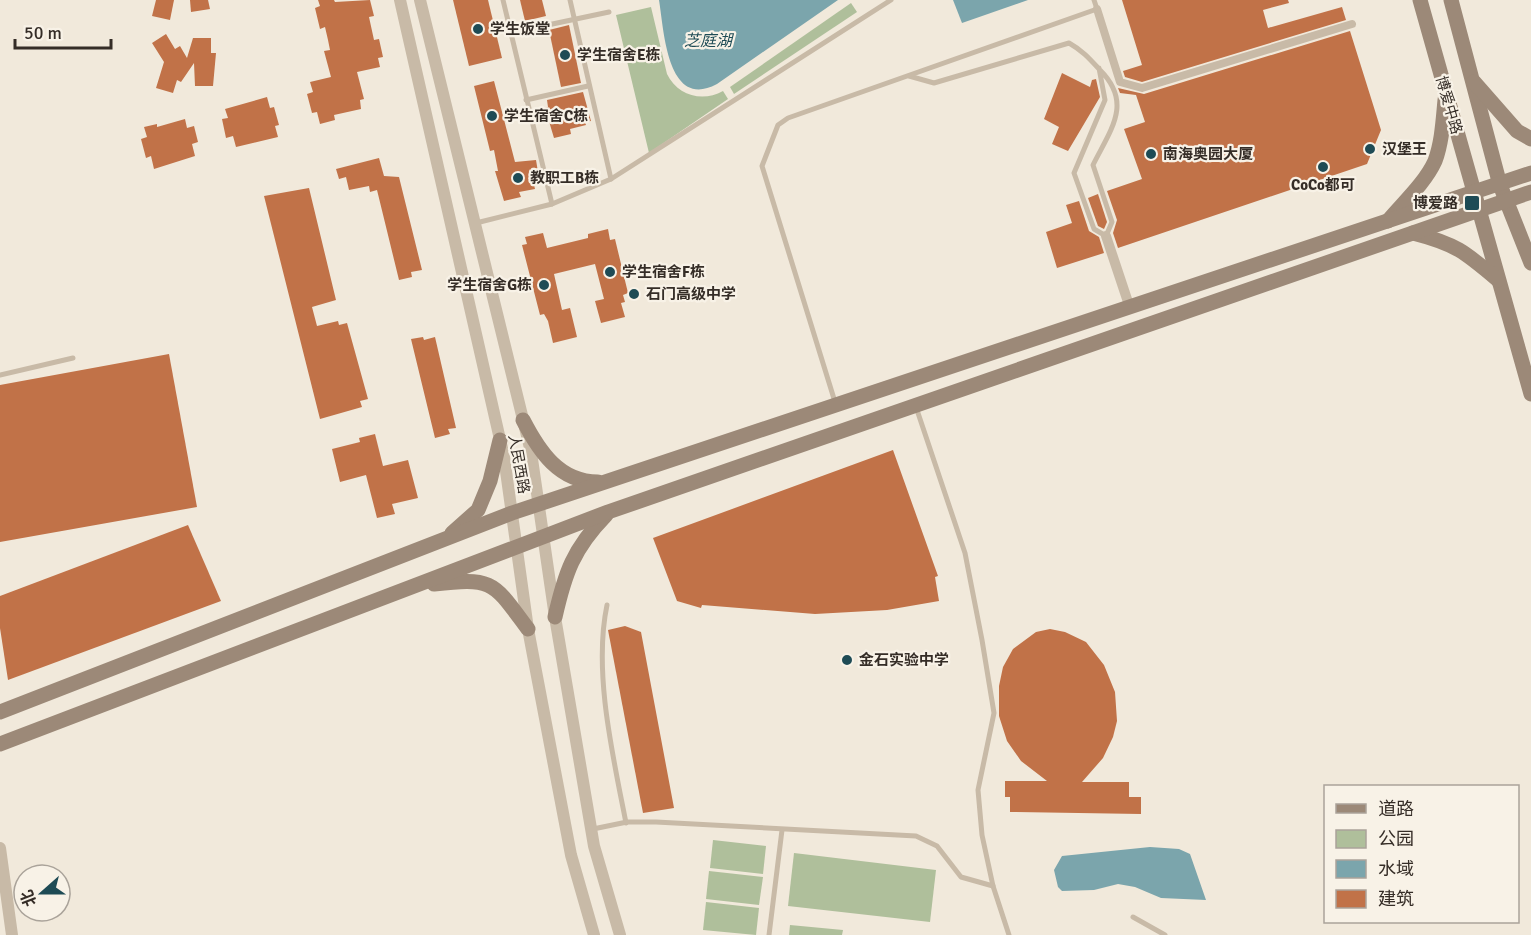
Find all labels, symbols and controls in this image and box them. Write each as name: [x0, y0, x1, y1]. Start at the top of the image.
scale bar: [15, 12, 111, 50]
place label: 学生饭堂: [490, 20, 550, 38]
text: 50 m: [24, 22, 62, 44]
marker: 学生饭堂: [471, 22, 485, 36]
water label: 芝庭湖: [684, 31, 735, 51]
place label: 学生宿舍E栋: [577, 46, 661, 64]
marker: 学生宿舍E栋: [558, 48, 572, 62]
street label: 博爱中路: [1432, 74, 1466, 136]
place label: 学生宿舍C栋: [504, 107, 588, 125]
marker: 学生宿舍C栋: [485, 109, 499, 123]
place label: 汉堡王: [1382, 140, 1427, 158]
marker: 汉堡王: [1363, 142, 1377, 156]
place label: 南海奥园大厦: [1163, 145, 1253, 163]
marker: 南海奥园大厦: [1144, 147, 1158, 161]
marker: CoCo都可: [1316, 160, 1330, 174]
place label: 教职工B栋: [530, 169, 599, 187]
marker: 教职工B栋: [511, 171, 525, 185]
place label: CoCo都可: [1291, 176, 1355, 194]
place label: 博爱路: [1413, 194, 1458, 212]
marker: 博爱路: [1463, 194, 1481, 212]
place label: 学生宿舍F栋: [622, 263, 705, 281]
marker: 学生宿舍F栋: [603, 265, 617, 279]
place label: 学生宿舍G栋: [447, 276, 532, 294]
marker: 学生宿舍G栋: [537, 278, 551, 292]
place label: 石门高级中学: [646, 285, 736, 303]
marker: 石门高级中学: [627, 287, 641, 301]
street label: 人民西路: [505, 433, 533, 495]
place label: 金石实验中学: [859, 651, 949, 669]
marker: 金石实验中学: [840, 653, 854, 667]
legend: [1324, 785, 1519, 923]
text: 道路: [1378, 798, 1414, 820]
text: 公园: [1378, 828, 1414, 850]
text: 水域: [1378, 858, 1414, 880]
north arrow: [12, 863, 72, 923]
text: 北: [17, 887, 41, 909]
text: 建筑: [1378, 888, 1414, 910]

